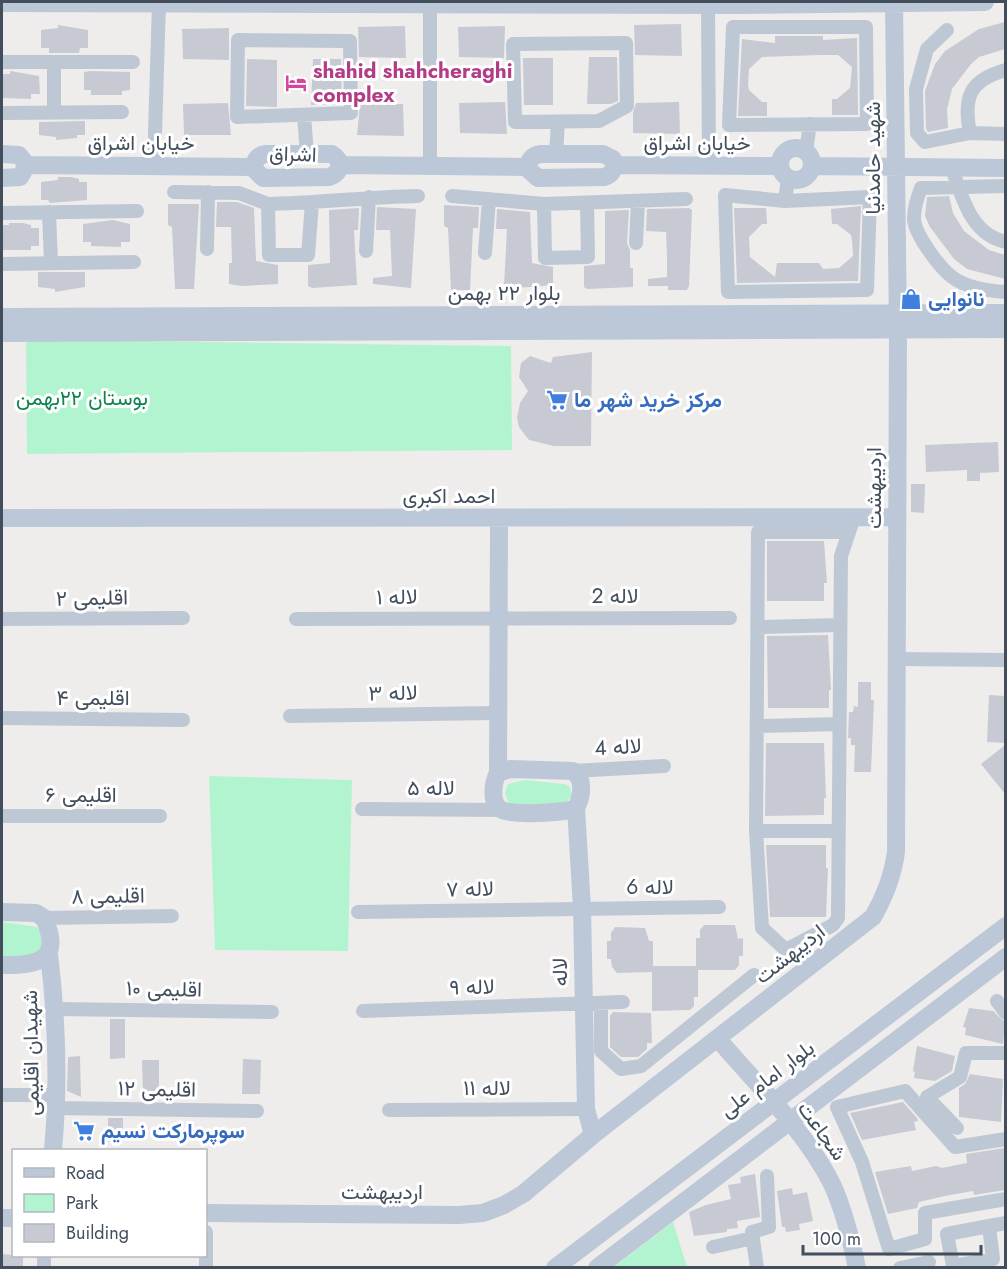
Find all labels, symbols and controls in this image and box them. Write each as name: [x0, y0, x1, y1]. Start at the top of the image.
place label: shahid shahcheraghi complex: [313, 56, 513, 110]
hotel icon: shahid shahcheraghi complex: [284, 71, 308, 95]
street label: شهید حامدنیا: [858, 101, 888, 215]
street label: خیابان اشراق: [88, 128, 194, 158]
street label: خیابان اشراق: [644, 128, 750, 158]
street label: اشراق: [269, 138, 317, 170]
street label: بلوار ۲۲ بهمن: [448, 278, 560, 308]
place label: نانوایی: [928, 284, 985, 314]
shop icon: نانوایی: [899, 287, 923, 311]
park label: بوستان ۲۲بهمن: [16, 383, 148, 413]
place label: مرکز خرید شهر ما: [574, 385, 722, 415]
supermarket icon: مرکز خرید شهر ما: [545, 388, 569, 412]
street label: اردیبهشت: [859, 447, 889, 529]
street label: احمد اکبری: [403, 481, 495, 511]
street label: لاله 2: [591, 581, 639, 611]
street label: اقلیمی ۲: [56, 582, 128, 614]
street label: لاله ۱: [376, 582, 418, 612]
street label: لاله ۳: [368, 678, 418, 708]
street label: اقلیمی ۴: [56, 683, 130, 713]
street label: لاله 4: [594, 731, 642, 763]
street label: لاله ۵: [407, 773, 455, 803]
street label: اقلیمی ۶: [45, 780, 117, 810]
street label: لاله 6: [626, 872, 674, 902]
street label: لاله ۷: [446, 874, 494, 904]
street label: اقلیمی ۸: [71, 880, 145, 912]
street label: اردیبهشت: [748, 917, 832, 991]
street label: لاله: [545, 957, 575, 987]
street label: لاله ۹: [449, 972, 495, 1002]
street label: اقلیمی ۱۰: [126, 973, 202, 1005]
street label: شهیدان اقلیمی: [15, 990, 47, 1116]
street label: بلوار امام علی: [713, 1033, 821, 1125]
street label: اقلیمی ۱۲: [118, 1073, 196, 1105]
street label: لاله ۱۱: [463, 1073, 511, 1103]
street label: شجاعت: [790, 1095, 854, 1167]
place label: سوپرمارکت نسیم: [101, 1116, 245, 1146]
supermarket icon: سوپرمارکت نسیم: [72, 1119, 96, 1143]
legend: [12, 1149, 207, 1257]
text: Road: [66, 1160, 105, 1186]
street label: اردیبهشت: [341, 1177, 423, 1207]
text: Park: [66, 1190, 98, 1216]
scale bar: [803, 1218, 982, 1256]
text: Building: [66, 1220, 129, 1246]
text: 100 m: [812, 1226, 861, 1252]

